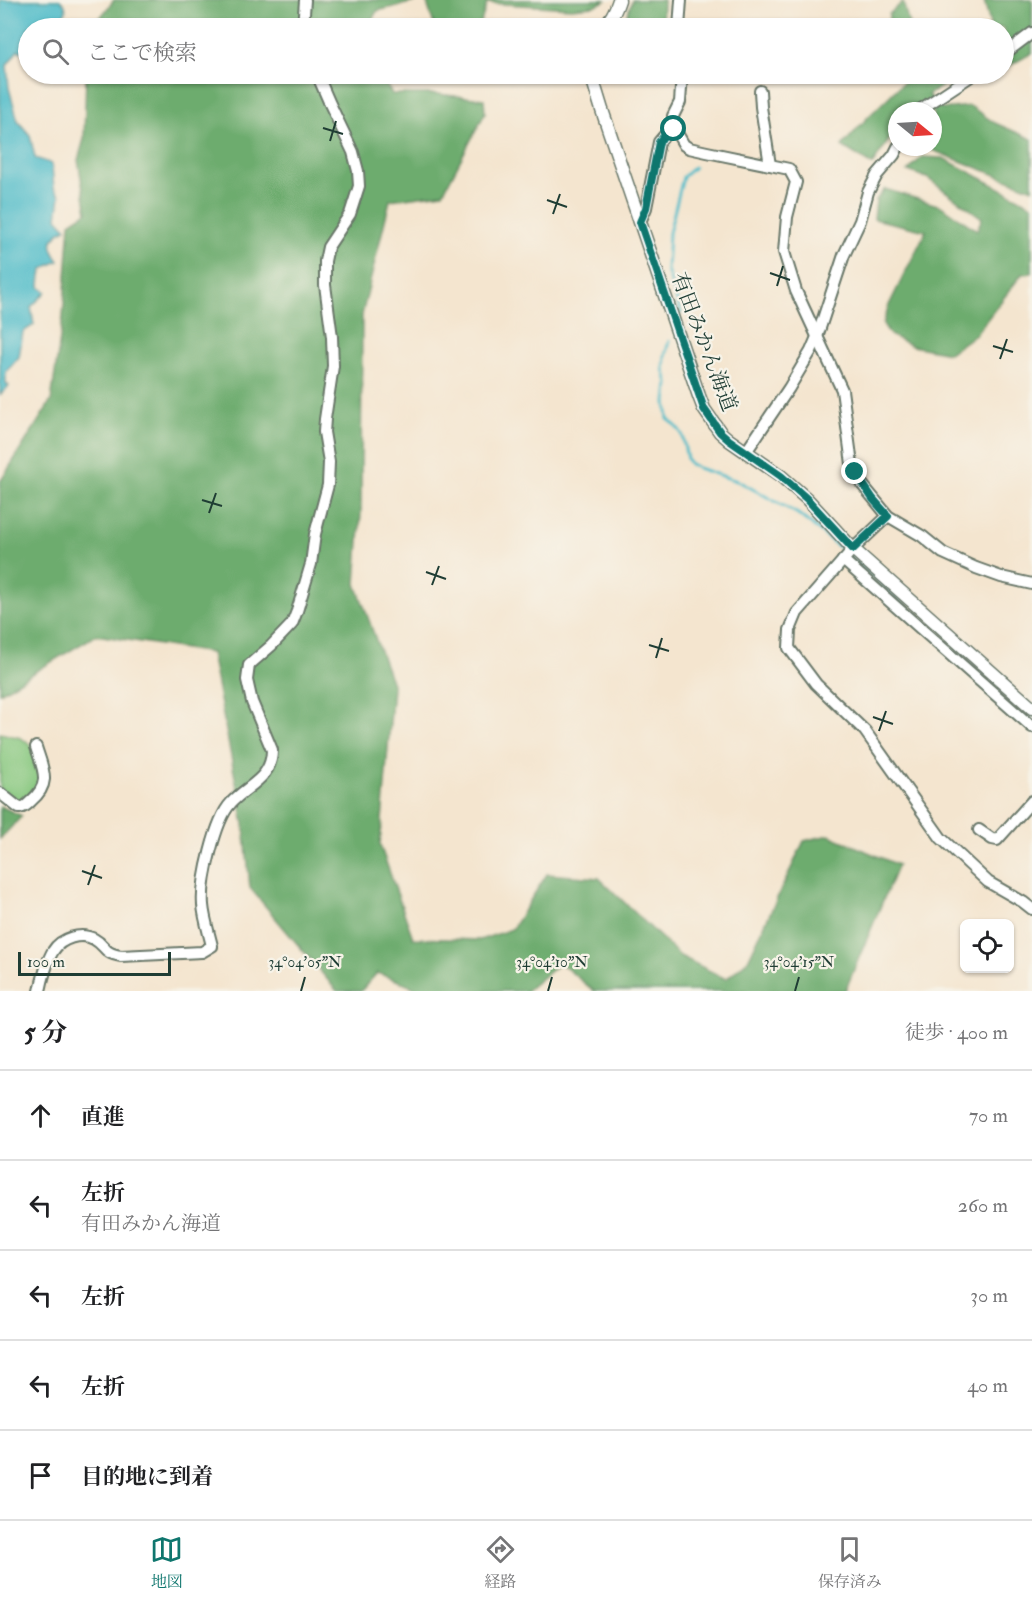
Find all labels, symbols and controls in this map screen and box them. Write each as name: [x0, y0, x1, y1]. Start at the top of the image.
search box: [18, 18, 1014, 84]
icon: search: [39, 35, 72, 68]
text: ここで検索: [87, 39, 197, 67]
north arrow: [888, 102, 942, 156]
route start: [660, 115, 686, 141]
street label: 有田みかん海道: [665, 269, 743, 415]
route end: [841, 458, 867, 484]
map controls: [960, 919, 1014, 973]
button: locate: [960, 919, 1014, 973]
scale bar: [18, 949, 171, 977]
text: 100 m: [27, 952, 65, 972]
text: 34°04'05"N: [269, 953, 342, 972]
text: 34°04'10"N: [516, 953, 588, 972]
text: 34°04'15"N: [764, 953, 835, 972]
text: 5 分: [24, 1017, 67, 1049]
text: 徒歩 · 400 m: [905, 1020, 1008, 1045]
icon: ahead: [24, 1099, 57, 1132]
text: 直進: [81, 1103, 125, 1131]
text: 70 m: [969, 1103, 1008, 1128]
text: 左折: [81, 1179, 125, 1207]
icon: left: [24, 1189, 57, 1222]
text: 260 m: [958, 1193, 1008, 1218]
text: 有田みかん海道: [81, 1211, 221, 1236]
icon: left: [24, 1279, 57, 1312]
text: 左折: [81, 1283, 125, 1311]
text: 30 m: [970, 1283, 1008, 1308]
icon: left: [24, 1369, 57, 1402]
text: 左折: [81, 1373, 125, 1401]
text: 40 m: [967, 1373, 1008, 1398]
icon: arrive: [24, 1459, 57, 1492]
text: 目的地に到着: [81, 1463, 213, 1491]
tab: 地図: [150, 1533, 183, 1592]
tab: 経路: [484, 1533, 517, 1592]
tab: 保存済み: [818, 1533, 882, 1592]

